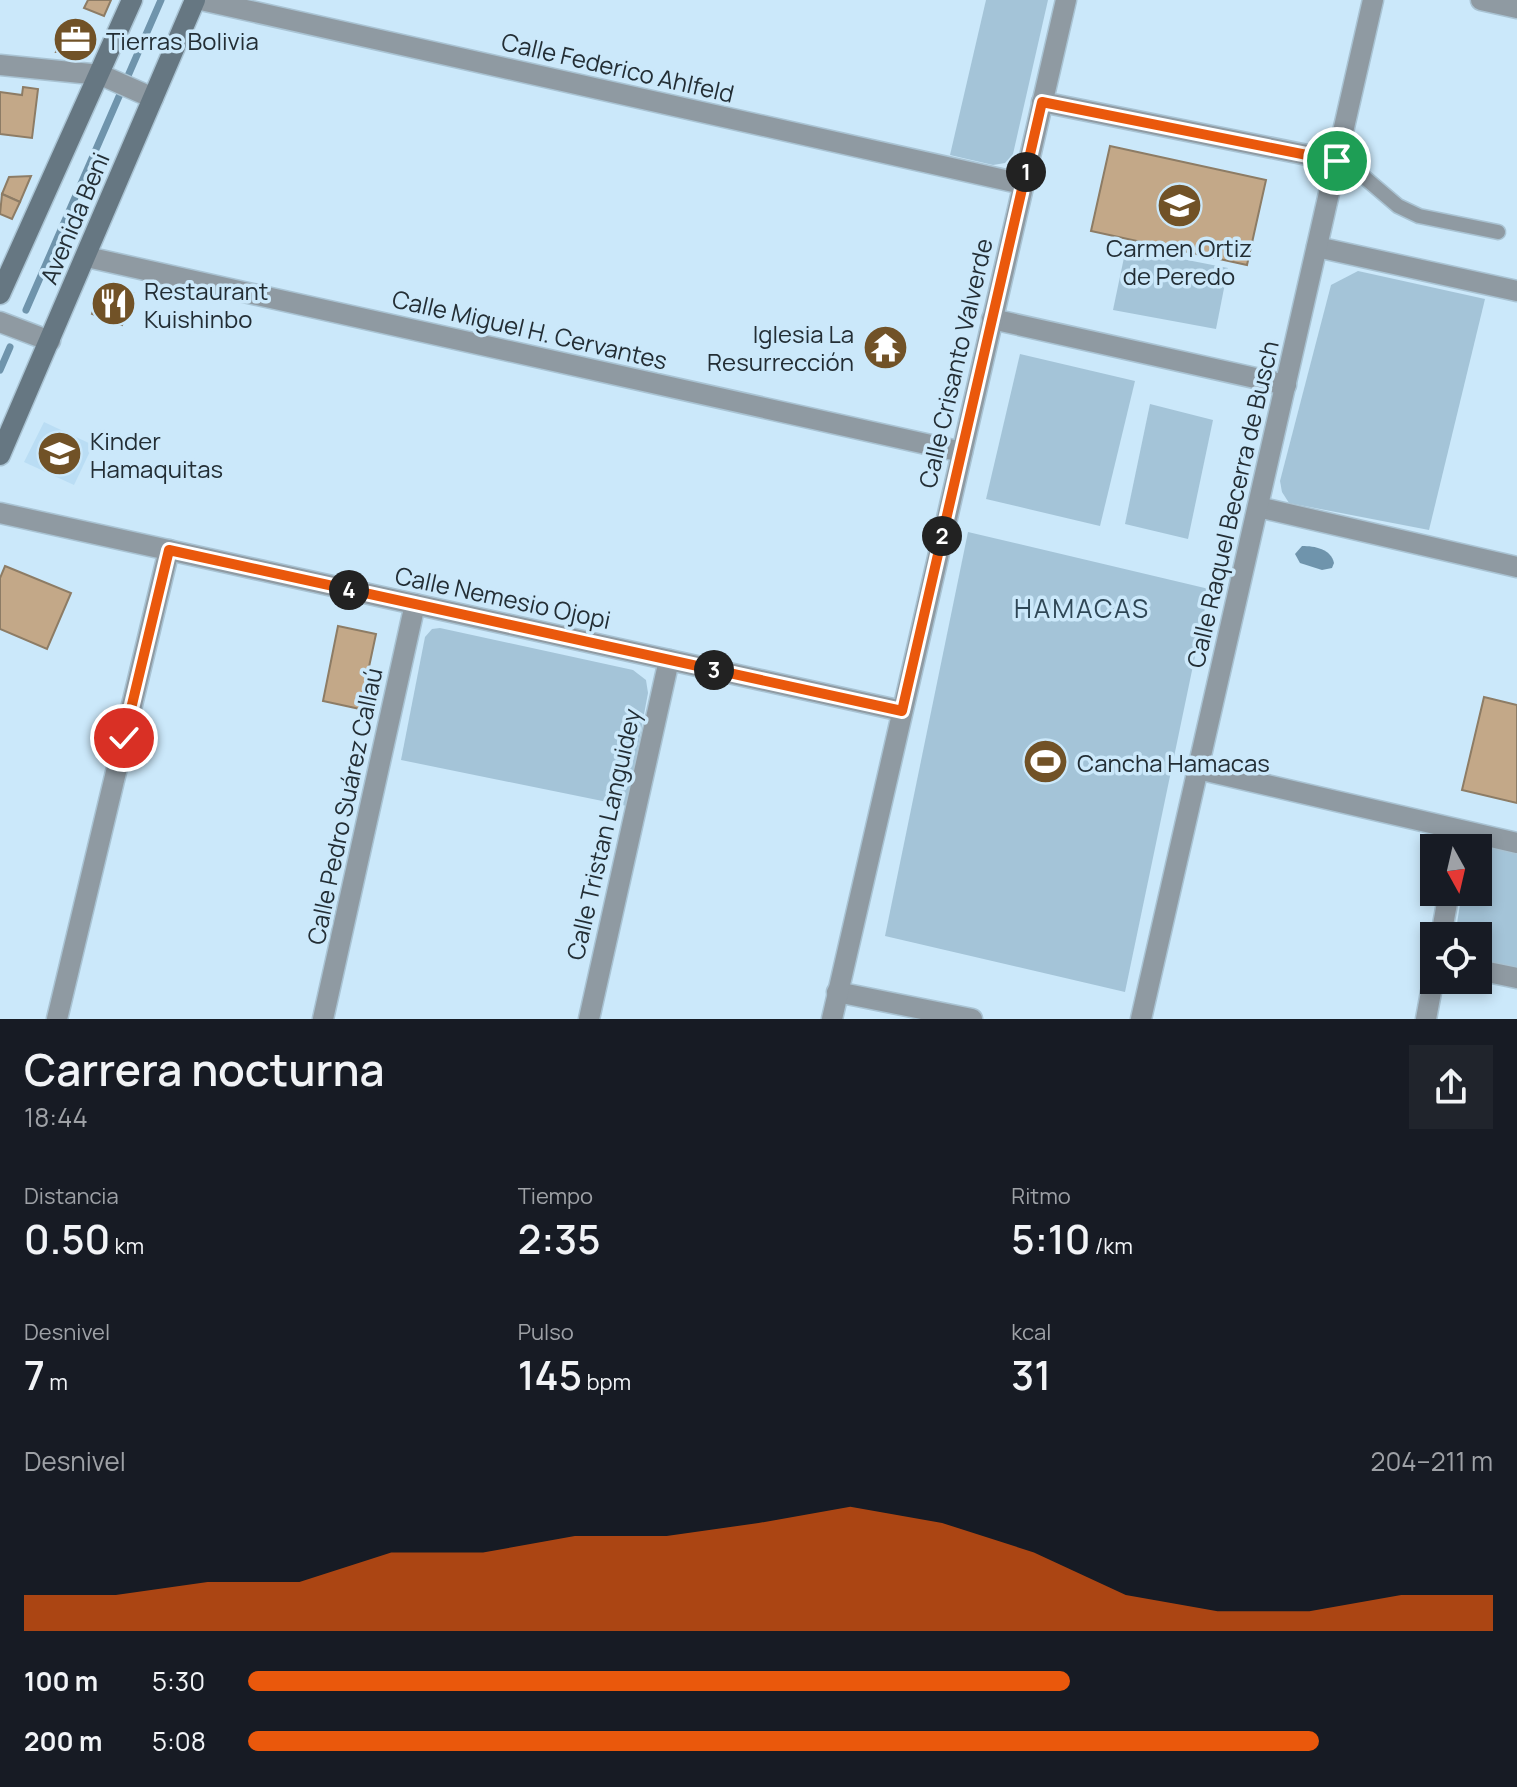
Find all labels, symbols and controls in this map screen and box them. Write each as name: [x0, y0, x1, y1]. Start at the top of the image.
office icon: Tierras Bolivia: [51, 16, 99, 64]
place label: Tierras Bolivia: [106, 24, 259, 57]
street label: Calle Federico Ahlfeld: [498, 24, 738, 110]
pin: [1303, 127, 1371, 195]
icon: arrive: [1315, 139, 1359, 183]
street label: Avenida Beni: [31, 147, 117, 289]
pin: 1: [1006, 152, 1046, 192]
text: 1: [1021, 157, 1031, 187]
school or university icon: Carmen Ortiz de Peredo: [1155, 181, 1203, 229]
place label: Carmen Ortiz de Peredo: [1106, 231, 1252, 292]
street label: Calle Crisanto Valverde: [910, 235, 1000, 491]
place label: Restaurant Kuishinbo: [144, 274, 268, 335]
restaurant icon: Restaurant Kuishinbo: [89, 280, 137, 328]
street label: Calle Miguel H. Cervantes: [389, 281, 671, 377]
place label: Iglesia La Resurrección: [707, 317, 854, 378]
temple icon: Iglesia La Resurrección: [861, 323, 909, 371]
street label: Calle Raquel Becerra de Busch: [1178, 337, 1286, 671]
place label: Kinder Hamaquitas: [90, 424, 223, 485]
school or university icon: Kinder Hamaquitas: [35, 430, 83, 478]
pin: 2: [922, 516, 962, 556]
text: 2: [935, 521, 949, 551]
street label: Calle Nemesio Ojopi: [392, 558, 614, 636]
pin: 4: [329, 570, 369, 610]
text: 4: [342, 575, 356, 605]
district label: HAMACAS: [1014, 590, 1150, 626]
pin: 3: [694, 650, 734, 690]
text: 3: [708, 655, 720, 685]
street label: Calle Pedro Suárez Callaú: [299, 665, 389, 947]
pin: [90, 704, 158, 772]
street label: Calle Tristan Languidey: [558, 705, 648, 963]
icon: check: [102, 716, 146, 760]
sports icon: Cancha Hamacas: [1022, 738, 1070, 786]
place label: Cancha Hamacas: [1077, 746, 1270, 779]
north arrow: [1420, 834, 1492, 906]
map controls: [1420, 834, 1492, 994]
button: locate: [1420, 922, 1492, 994]
text: Carrera nocturna: [24, 1039, 385, 1099]
button: share: [1409, 1045, 1493, 1129]
text: 18:44: [24, 1099, 88, 1135]
text: Distancia: [24, 1181, 119, 1211]
text: Tiempo: [518, 1181, 593, 1211]
text: Ritmo: [1011, 1181, 1071, 1211]
text: 0.50: [24, 1211, 110, 1266]
text: 2:35: [518, 1211, 600, 1266]
text: 5:10: [1011, 1211, 1090, 1266]
text: km: [110, 1231, 144, 1261]
text: /km: [1090, 1231, 1133, 1261]
text: Desnivel: [24, 1317, 110, 1347]
text: Pulso: [518, 1317, 574, 1347]
text: kcal: [1011, 1317, 1051, 1347]
text: 7: [24, 1347, 45, 1402]
text: 145: [518, 1347, 582, 1402]
text: 31: [1011, 1347, 1051, 1402]
text: m: [45, 1367, 68, 1397]
text: bpm: [582, 1367, 631, 1397]
text: Desnivel: [24, 1443, 126, 1479]
text: 204–211 m: [1371, 1443, 1493, 1479]
text: 100 m: [24, 1663, 98, 1699]
text: 5:30: [152, 1663, 205, 1699]
text: 200 m: [24, 1723, 102, 1759]
text: 5:08: [152, 1723, 206, 1759]

